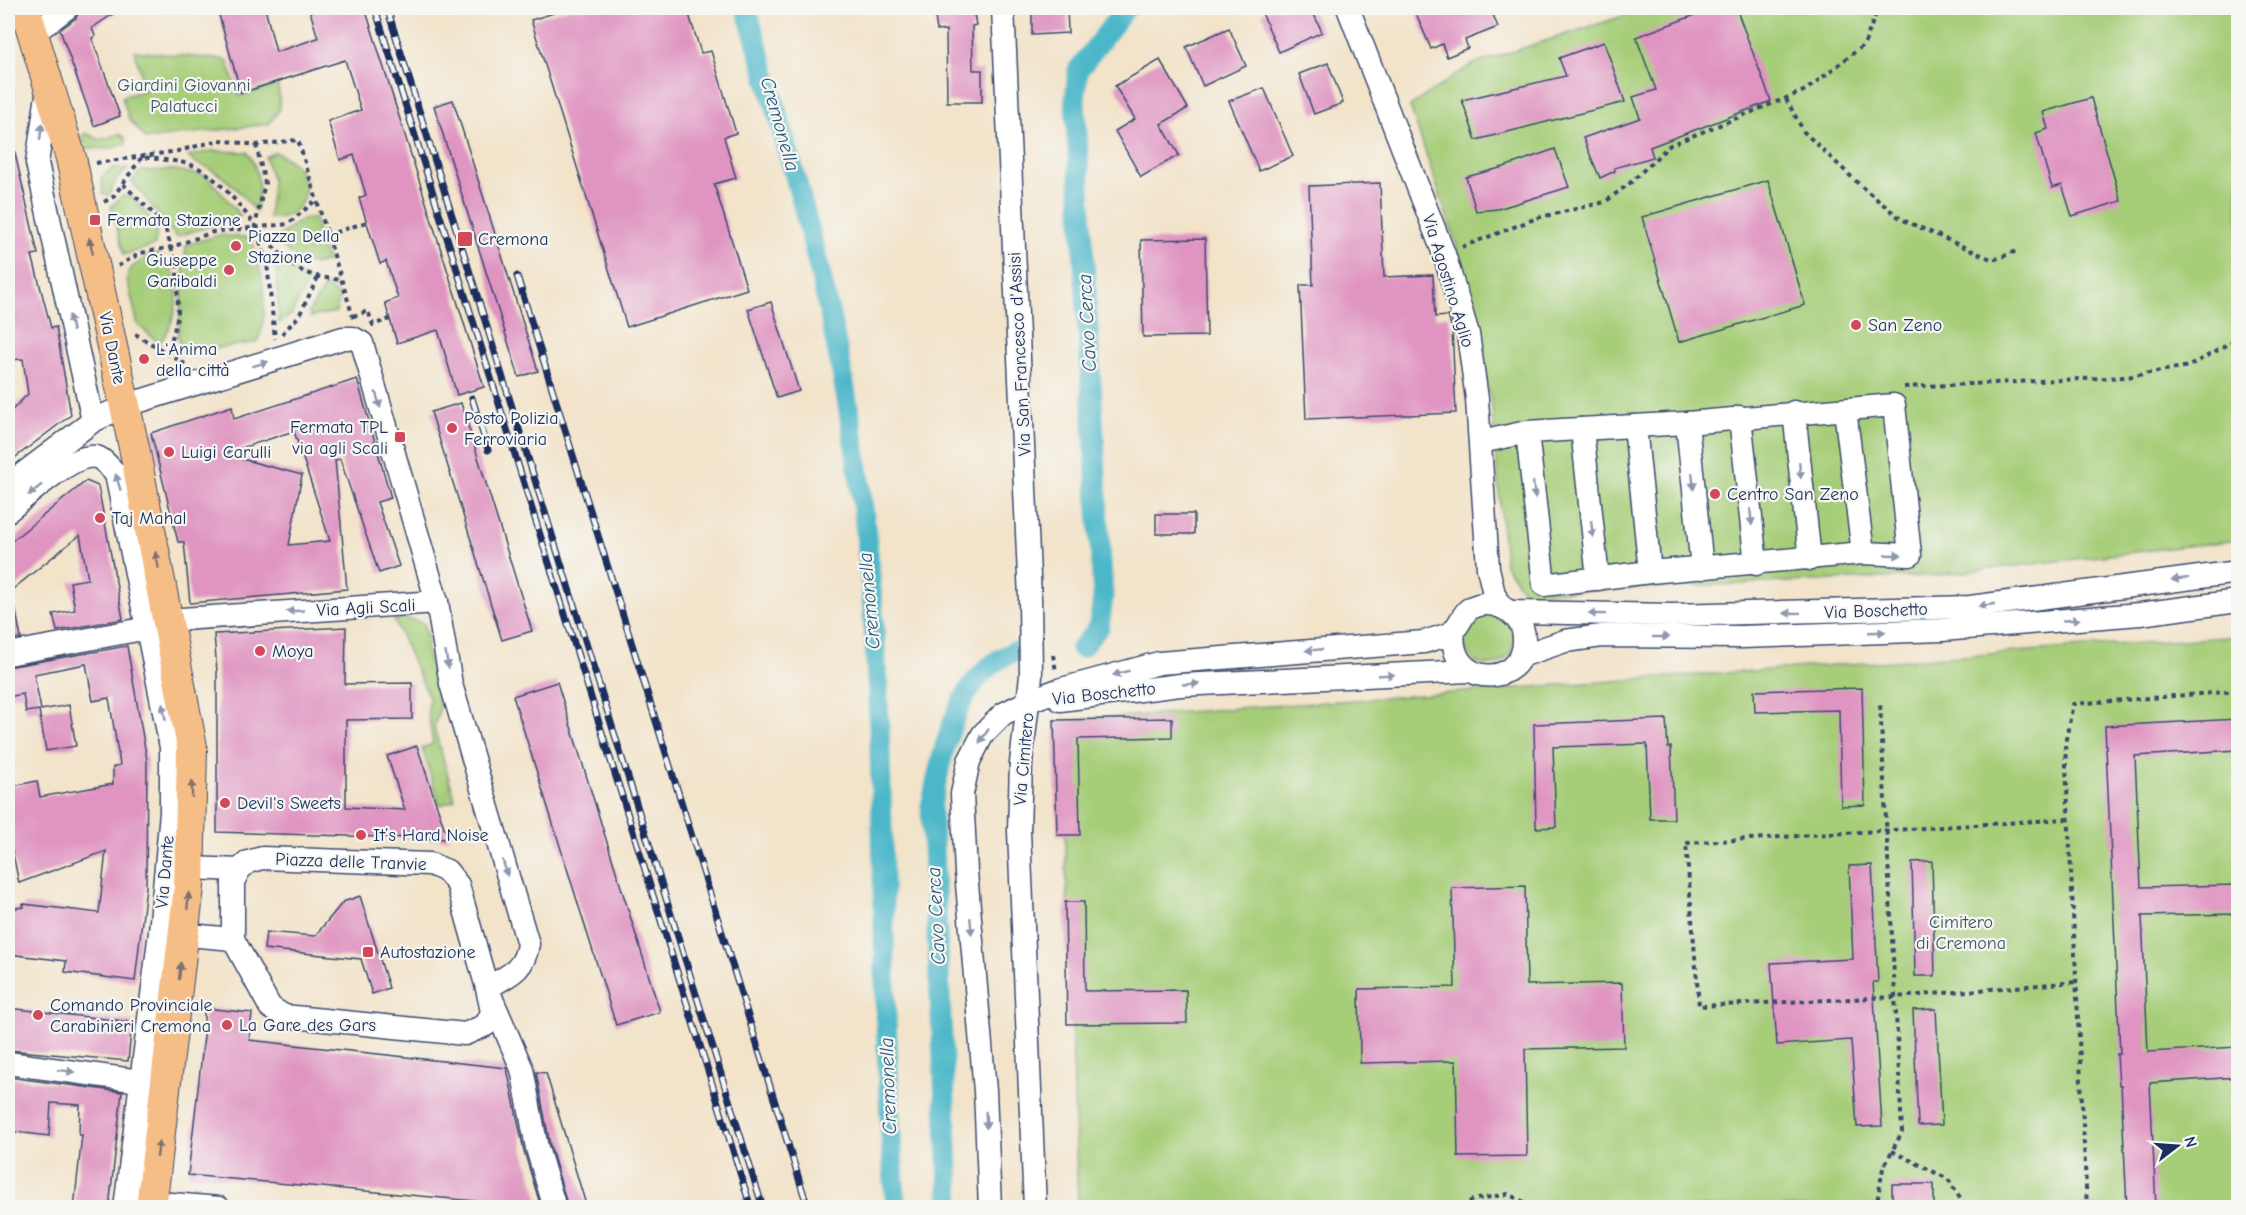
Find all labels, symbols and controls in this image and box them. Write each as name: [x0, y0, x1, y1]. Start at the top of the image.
water label: Cremonella: [756, 74, 804, 174]
park label: Giardini Giovanni Palatucci: [117, 75, 251, 117]
one-way arrow: [37, 123, 46, 142]
place label: Fermata Stazione: [107, 210, 241, 231]
street label: Via Agostino Aglio: [1418, 212, 1478, 350]
marker: Fermata Stazione: [88, 213, 102, 227]
place label: Piazza Della Stazione: [248, 226, 339, 268]
place label: Cremona: [478, 229, 549, 250]
marker: Cremona: [456, 230, 474, 248]
one-way arrow: [86, 237, 95, 256]
marker: Piazza Della Stazione: [229, 239, 243, 253]
place label: Giuseppe Garibaldi: [146, 250, 217, 292]
street label: Via San Francesco d'Assisi: [1004, 252, 1036, 456]
marker: Giuseppe Garibaldi: [222, 263, 236, 277]
water label: Cavo Cerca: [1073, 274, 1101, 372]
street label: Via Dante: [94, 310, 130, 386]
one-way arrow: [66, 314, 76, 333]
place label: San Zeno: [1868, 315, 1942, 336]
marker: San Zeno: [1849, 318, 1863, 332]
place label: L'Anima della città: [156, 339, 230, 381]
marker: L'Anima della città: [137, 352, 151, 366]
one-way arrow: [251, 359, 269, 368]
one-way arrow: [374, 391, 383, 409]
place label: Posto Polizia Ferroviaria: [464, 408, 558, 450]
place label: Fermata TPL via agli Scali: [290, 417, 388, 459]
marker: Posto Polizia Ferroviaria: [445, 421, 459, 435]
marker: Fermata TPL via agli Scali: [393, 430, 407, 444]
place label: Luigi Carulli: [181, 442, 271, 463]
marker: Luigi Carulli: [162, 445, 176, 459]
one-way arrow: [1796, 461, 1805, 480]
one-way arrow: [1689, 472, 1698, 491]
one-way arrow: [113, 473, 122, 491]
one-way arrow: [1529, 481, 1539, 500]
one-way arrow: [27, 484, 42, 496]
place label: Centro San Zeno: [1727, 484, 1859, 505]
marker: Centro San Zeno: [1708, 487, 1722, 501]
place label: Taj Mahal: [112, 508, 187, 529]
one-way arrow: [1746, 508, 1756, 527]
marker: Taj Mahal: [93, 511, 107, 525]
one-way arrow: [1588, 520, 1597, 539]
one-way arrow: [1884, 550, 1903, 559]
one-way arrow: [152, 551, 161, 570]
water label: Cremonella: [853, 552, 885, 650]
one-way arrow: [2171, 574, 2190, 583]
street label: Via Agli Scali: [316, 595, 416, 621]
street label: Via Boschetto: [1824, 599, 1928, 623]
one-way arrow: [1978, 600, 1997, 609]
one-way arrow: [286, 607, 305, 616]
one-way arrow: [1783, 608, 1802, 618]
one-way arrow: [1588, 609, 1607, 619]
one-way arrow: [2062, 615, 2081, 625]
one-way arrow: [1867, 628, 1886, 637]
one-way arrow: [1651, 632, 1670, 642]
place label: Moya: [272, 641, 314, 662]
marker: Moya: [253, 644, 267, 658]
one-way arrow: [1304, 645, 1323, 655]
one-way arrow: [443, 650, 452, 669]
one-way arrow: [1112, 669, 1130, 678]
one-way arrow: [1377, 670, 1396, 679]
street label: Via Boschetto: [1051, 678, 1157, 710]
one-way arrow: [1182, 680, 1201, 689]
one-way arrow: [159, 703, 168, 722]
street label: Via Cimitero: [1009, 712, 1039, 806]
one-way arrow: [979, 728, 990, 744]
one-way arrow: [187, 779, 197, 798]
place label: Devil's Sweets: [237, 793, 341, 814]
marker: Devil's Sweets: [218, 796, 232, 810]
place label: It’s Hard Noise: [373, 825, 488, 846]
marker: It’s Hard Noise: [354, 828, 368, 842]
street label: Via Dante: [151, 835, 179, 909]
street label: Piazza delle Tranvie: [275, 849, 427, 875]
one-way arrow: [501, 859, 510, 877]
water label: Cavo Cerca: [922, 867, 950, 965]
one-way arrow: [183, 892, 193, 911]
park label: Cimitero di Cremona: [1916, 912, 2006, 954]
one-way arrow: [966, 917, 976, 936]
place label: Autostazione: [380, 942, 475, 963]
marker: Autostazione: [361, 945, 375, 959]
one-way arrow: [175, 961, 184, 980]
place label: Comando Provinciale Carabinieri Cremona: [50, 995, 213, 1037]
marker: Comando Provinciale Carabinieri Cremona: [31, 1008, 45, 1022]
place label: La Gare des Gars: [239, 1015, 376, 1036]
marker: La Gare des Gars: [220, 1018, 234, 1032]
water label: Cremonella: [875, 1037, 901, 1135]
one-way arrow: [56, 1066, 75, 1076]
one-way arrow: [982, 1111, 991, 1130]
north arrow: [2147, 1116, 2207, 1176]
text: N: [2180, 1134, 2201, 1150]
one-way arrow: [153, 1140, 163, 1159]

